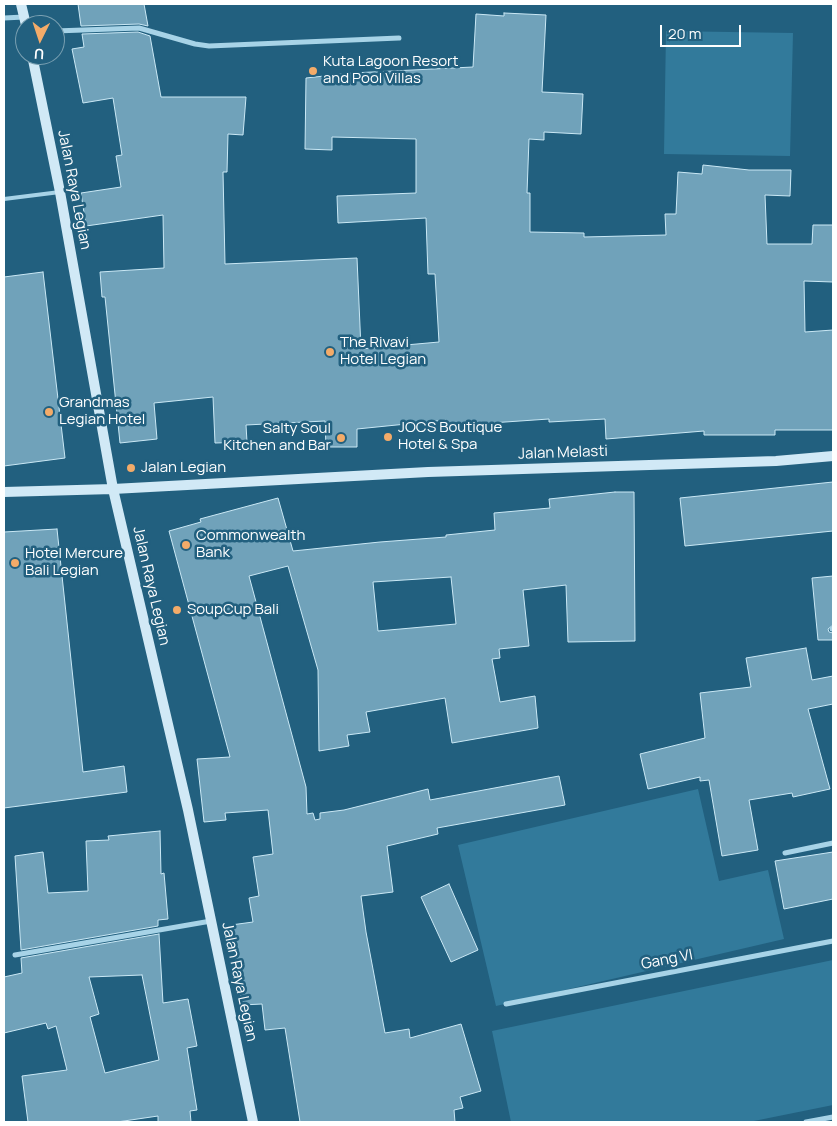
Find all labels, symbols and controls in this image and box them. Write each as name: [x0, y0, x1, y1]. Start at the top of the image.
north arrow: [15, 15, 65, 65]
scale bar: [662, 15, 743, 47]
text: 20 m: [668, 23, 701, 44]
text: U: [33, 45, 45, 64]
place label: Kuta Lagoon Resort and Pool Villas: [323, 53, 459, 88]
marker: Kuta Lagoon Resort and Pool Villas: [307, 65, 319, 77]
street label: Jalan Raya Legian: [54, 129, 94, 251]
place label: The Rivavi Hotel Legian: [340, 334, 426, 369]
marker: The Rivavi Hotel Legian: [324, 346, 336, 358]
place label: Grandmas Legian Hotel: [59, 394, 145, 429]
marker: Grandmas Legian Hotel: [43, 406, 55, 418]
place label: JOCS Boutique Hotel & Spa: [398, 419, 502, 454]
place label: Salty Soul Kitchen and Bar: [223, 420, 331, 455]
marker: JOCS Boutique Hotel & Spa: [382, 431, 394, 443]
marker: Salty Soul Kitchen and Bar: [335, 432, 347, 444]
street label: Jalan Melasti: [518, 442, 608, 464]
place label: Jalan Legian: [141, 459, 226, 477]
marker: Jalan Legian: [125, 462, 137, 474]
street label: Jalan Raya Legian: [129, 525, 173, 647]
place label: Commonwealth Bank: [196, 527, 305, 562]
marker: Commonwealth Bank: [180, 539, 192, 551]
place label: Hotel Mercure Bali Legian: [25, 545, 123, 580]
marker: Hotel Mercure Bali Legian: [9, 557, 21, 569]
place label: SoupCup Bali: [187, 601, 279, 619]
marker: SoupCup Bali: [171, 604, 183, 616]
street label: Jalan Raya Legian: [218, 921, 260, 1043]
street label: Gang VI: [640, 946, 694, 974]

